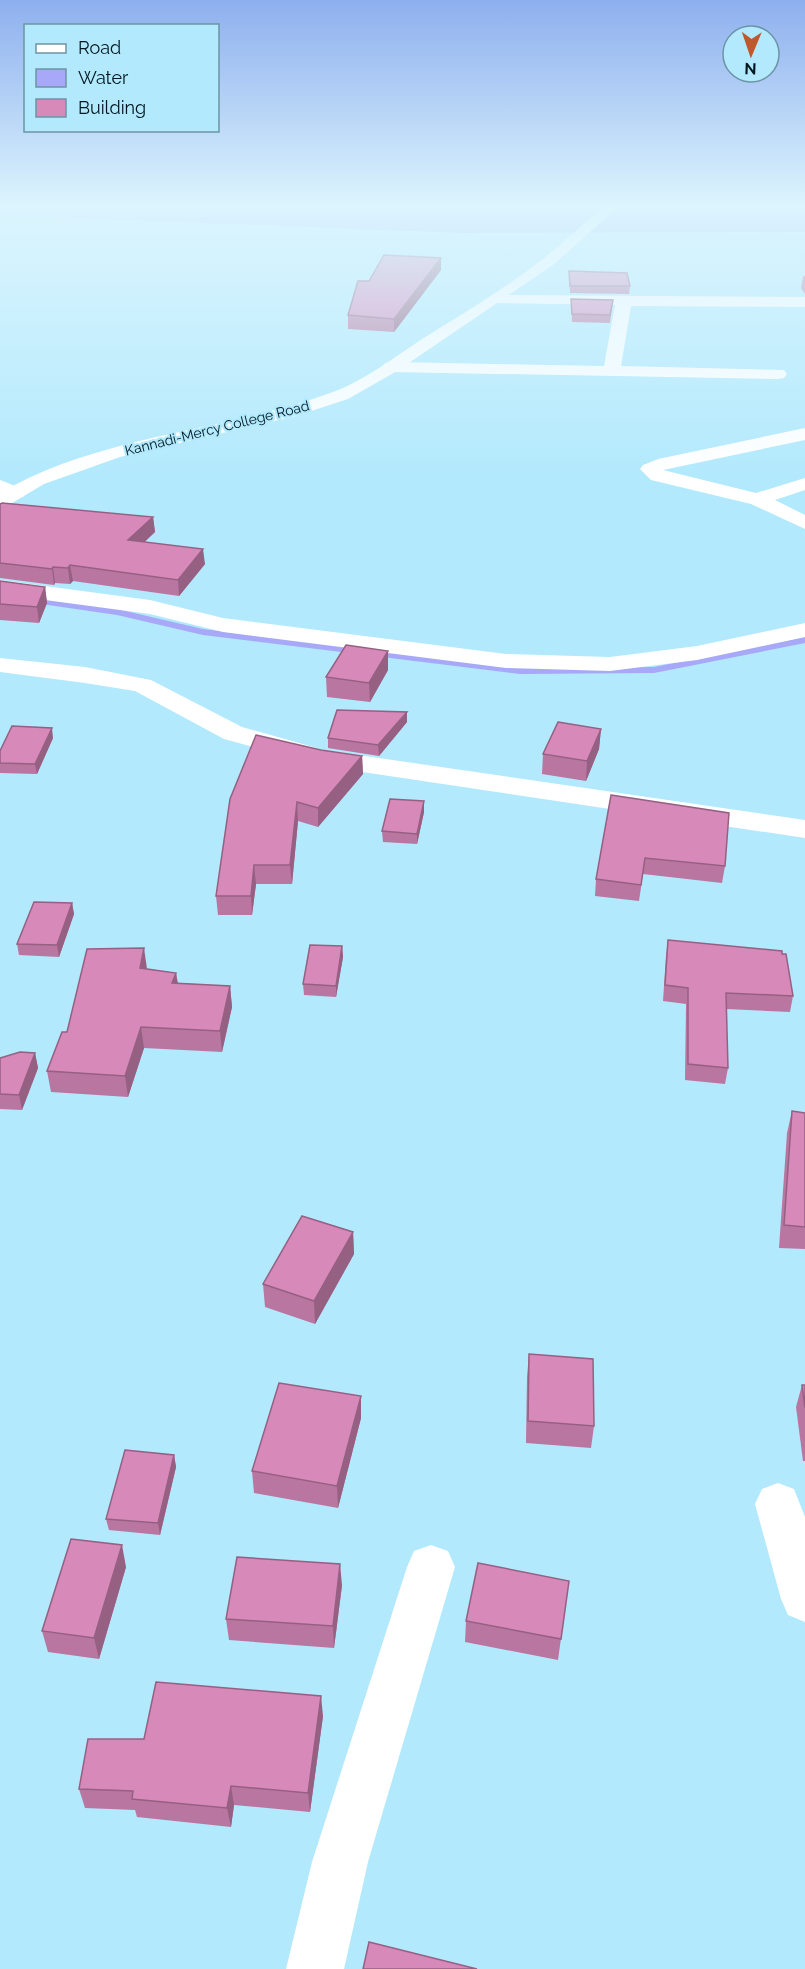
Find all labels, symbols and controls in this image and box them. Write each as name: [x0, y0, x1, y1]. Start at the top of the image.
legend: [24, 24, 219, 132]
north arrow: [721, 24, 781, 84]
text: Road: [78, 37, 121, 58]
text: N: [744, 59, 757, 78]
text: Water: [78, 67, 129, 88]
text: Building: [78, 97, 146, 118]
street label: Kannadi-Mercy College Road: [123, 397, 311, 459]

